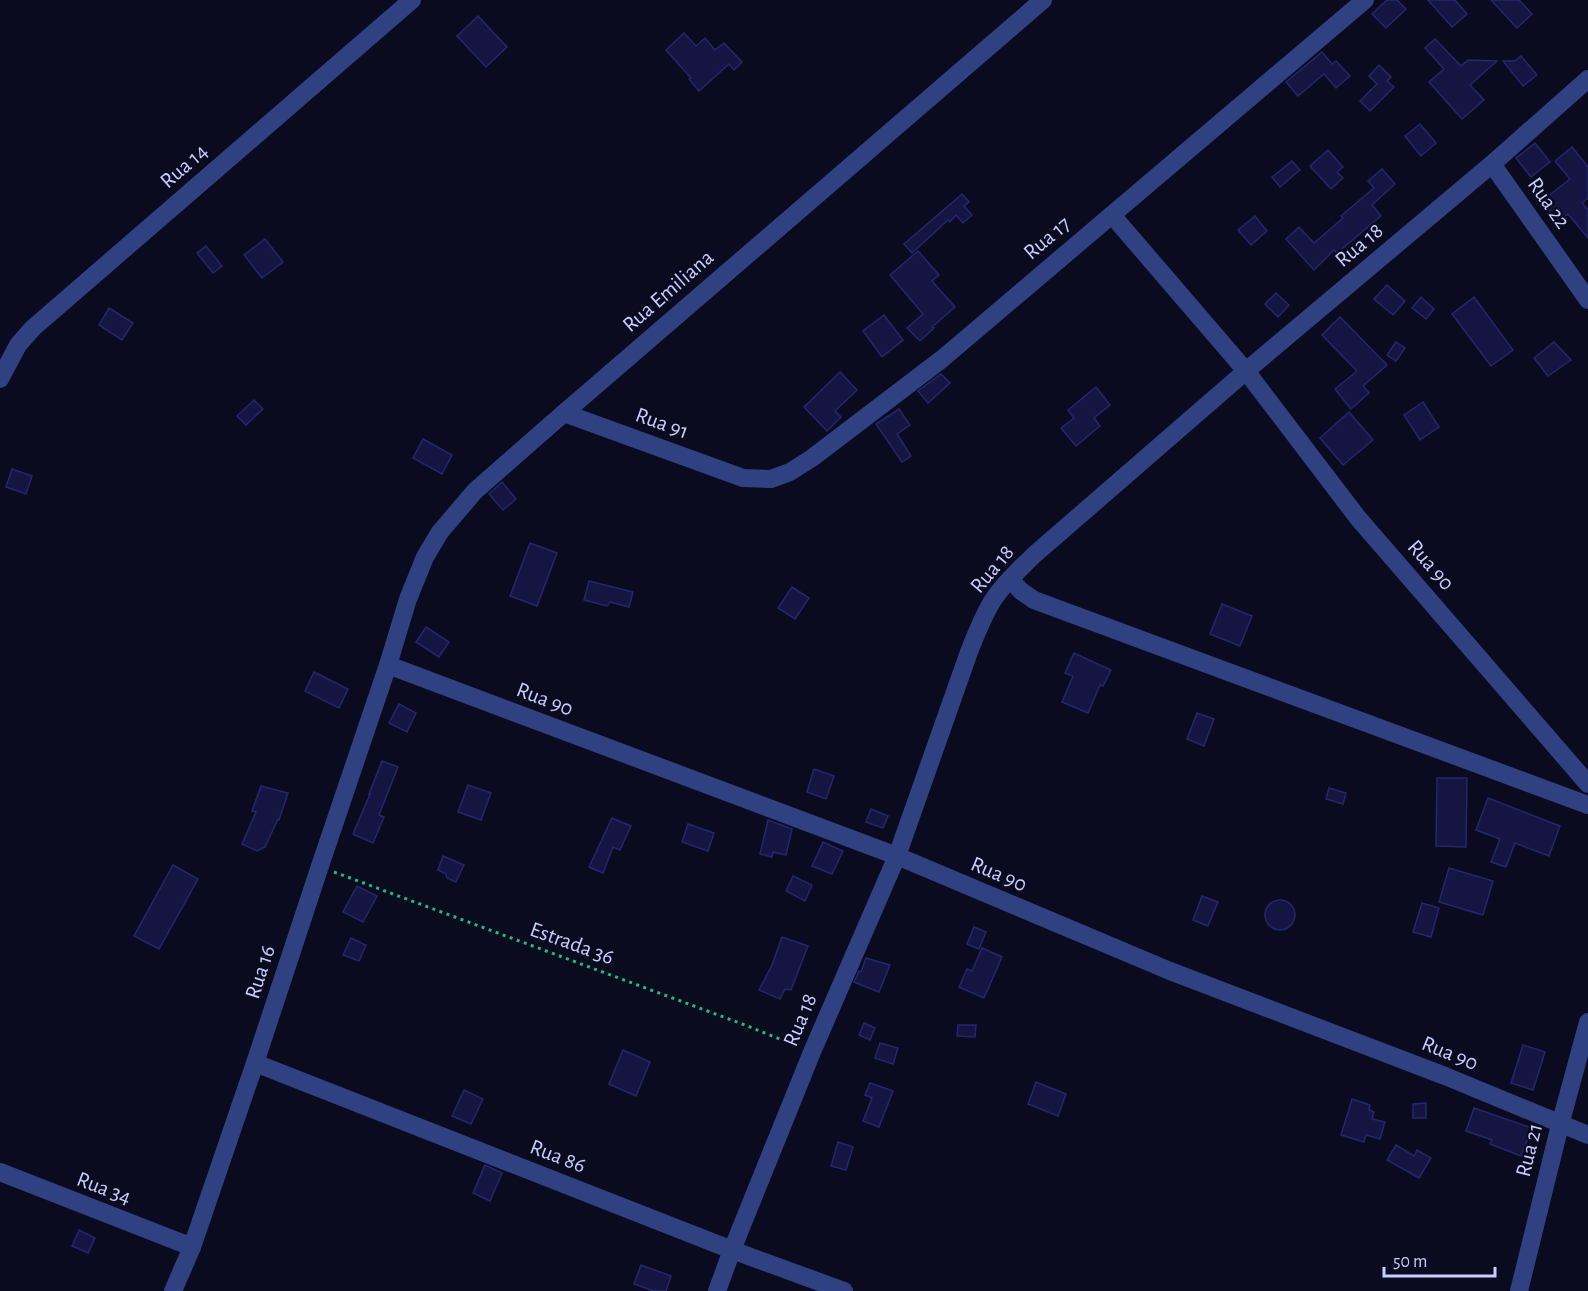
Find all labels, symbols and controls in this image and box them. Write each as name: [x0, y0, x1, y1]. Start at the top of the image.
street label: Rua 14: [156, 140, 212, 192]
street label: Rua 22: [1524, 173, 1574, 233]
street label: Rua 17: [1019, 212, 1075, 264]
street label: Rua 18: [1331, 219, 1387, 271]
street label: Rua Emiliana: [618, 246, 718, 336]
street label: Rua 91: [633, 403, 691, 443]
street label: Rua 90: [1403, 536, 1459, 594]
street label: Rua 18: [966, 541, 1018, 597]
street label: Rua 90: [514, 678, 576, 720]
street label: Rua 90: [968, 852, 1030, 896]
street label: Estrada 36: [527, 918, 617, 968]
street label: Rua 16: [241, 943, 279, 1001]
street label: Rua 18: [779, 990, 821, 1050]
street label: Rua 90: [1419, 1032, 1481, 1074]
street label: Rua 21: [1512, 1121, 1546, 1179]
street label: Rua 86: [527, 1135, 589, 1177]
street label: Rua 34: [74, 1168, 134, 1208]
scale bar: [1384, 1240, 1495, 1278]
text: 50 m: [1393, 1253, 1427, 1271]

